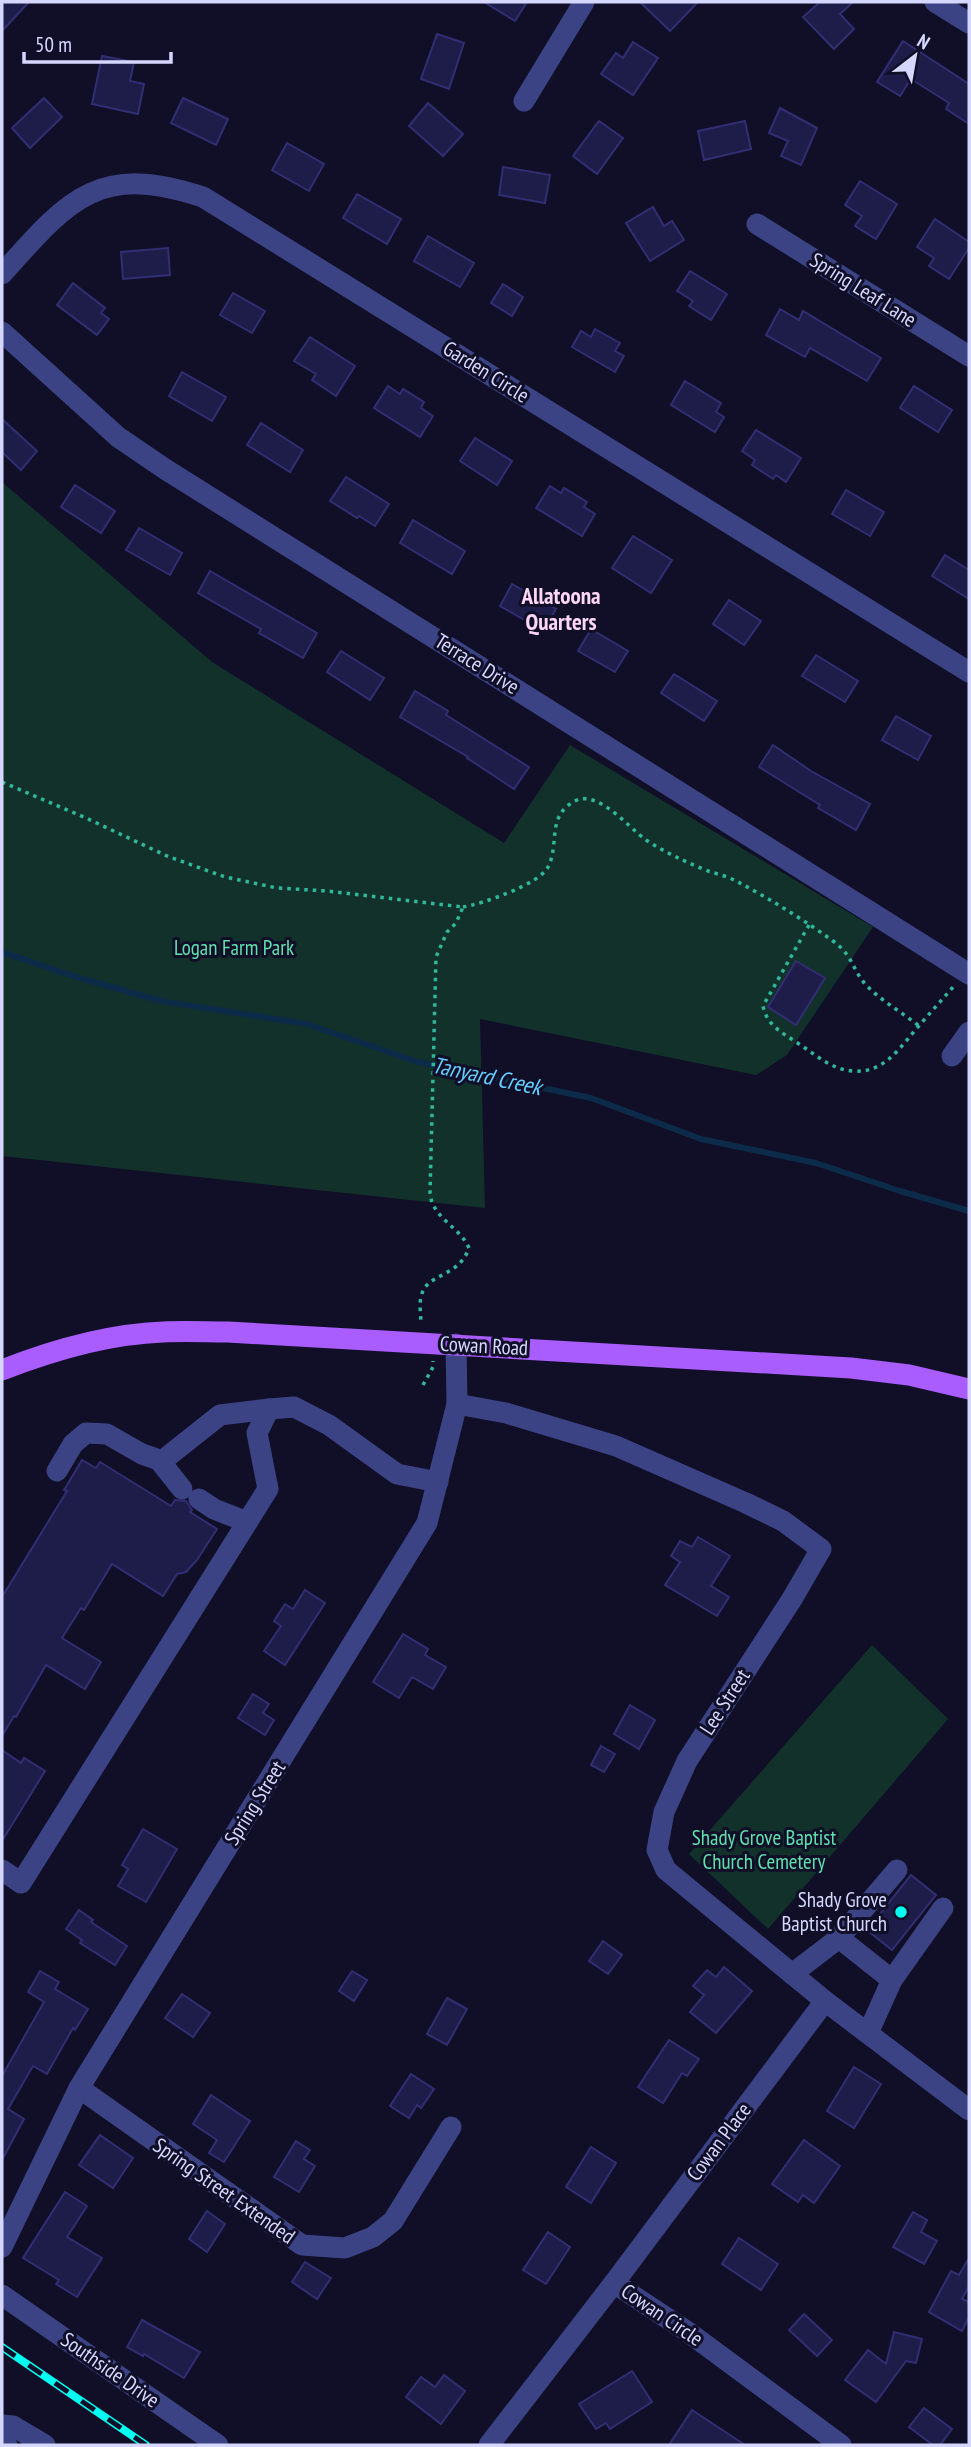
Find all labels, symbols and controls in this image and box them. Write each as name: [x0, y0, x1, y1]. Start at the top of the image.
scale bar: [24, 21, 172, 65]
north arrow: [880, 21, 950, 91]
text: N: [913, 28, 934, 54]
text: 50 m: [35, 31, 72, 58]
street label: Spring Leaf Lane: [805, 246, 922, 333]
street label: Garden Circle: [438, 334, 535, 409]
district label: Allatoona Quarters: [520, 581, 601, 636]
street label: Terrace Drive: [430, 627, 524, 700]
park label: Logan Farm Park: [174, 934, 294, 961]
water label: Tanyard Creek: [430, 1050, 547, 1102]
street label: Cowan Road: [439, 1330, 529, 1361]
street label: Lee Street: [693, 1664, 756, 1740]
street label: Spring Street: [218, 1755, 291, 1850]
park label: Shady Grove Baptist Church Cemetery: [692, 1824, 836, 1875]
place label: Shady Grove Baptist Church: [781, 1886, 887, 1937]
marker: Shady Grove Baptist Church: [893, 1904, 909, 1920]
street label: Cowan Place: [680, 2097, 757, 2186]
street label: Spring Street Extended: [148, 2132, 300, 2250]
street label: Cowan Circle: [616, 2277, 709, 2352]
street label: Southside Drive: [56, 2326, 165, 2413]

